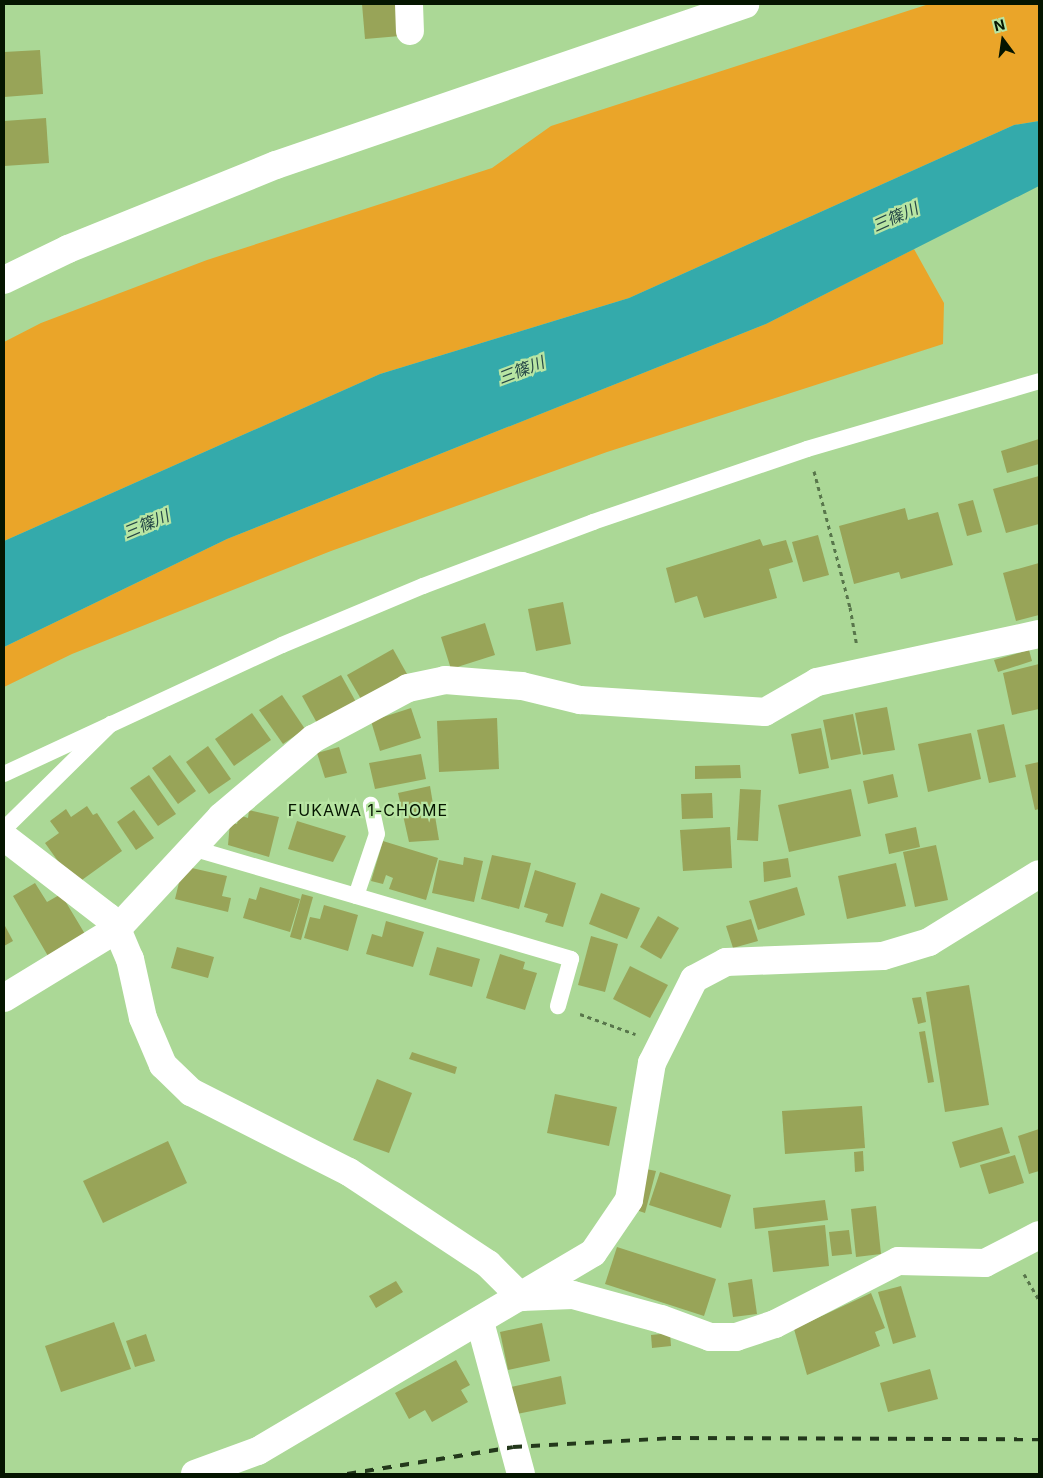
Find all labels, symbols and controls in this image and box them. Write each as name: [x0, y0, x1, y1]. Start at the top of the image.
north arrow: [978, 15, 1028, 65]
text: N: [992, 15, 1006, 35]
water label: 三篠川: [869, 198, 921, 236]
water label: 三篠川: [495, 352, 547, 388]
water label: 三篠川: [120, 506, 172, 542]
district label: FUKAWA 1-CHOME: [286, 800, 450, 820]

